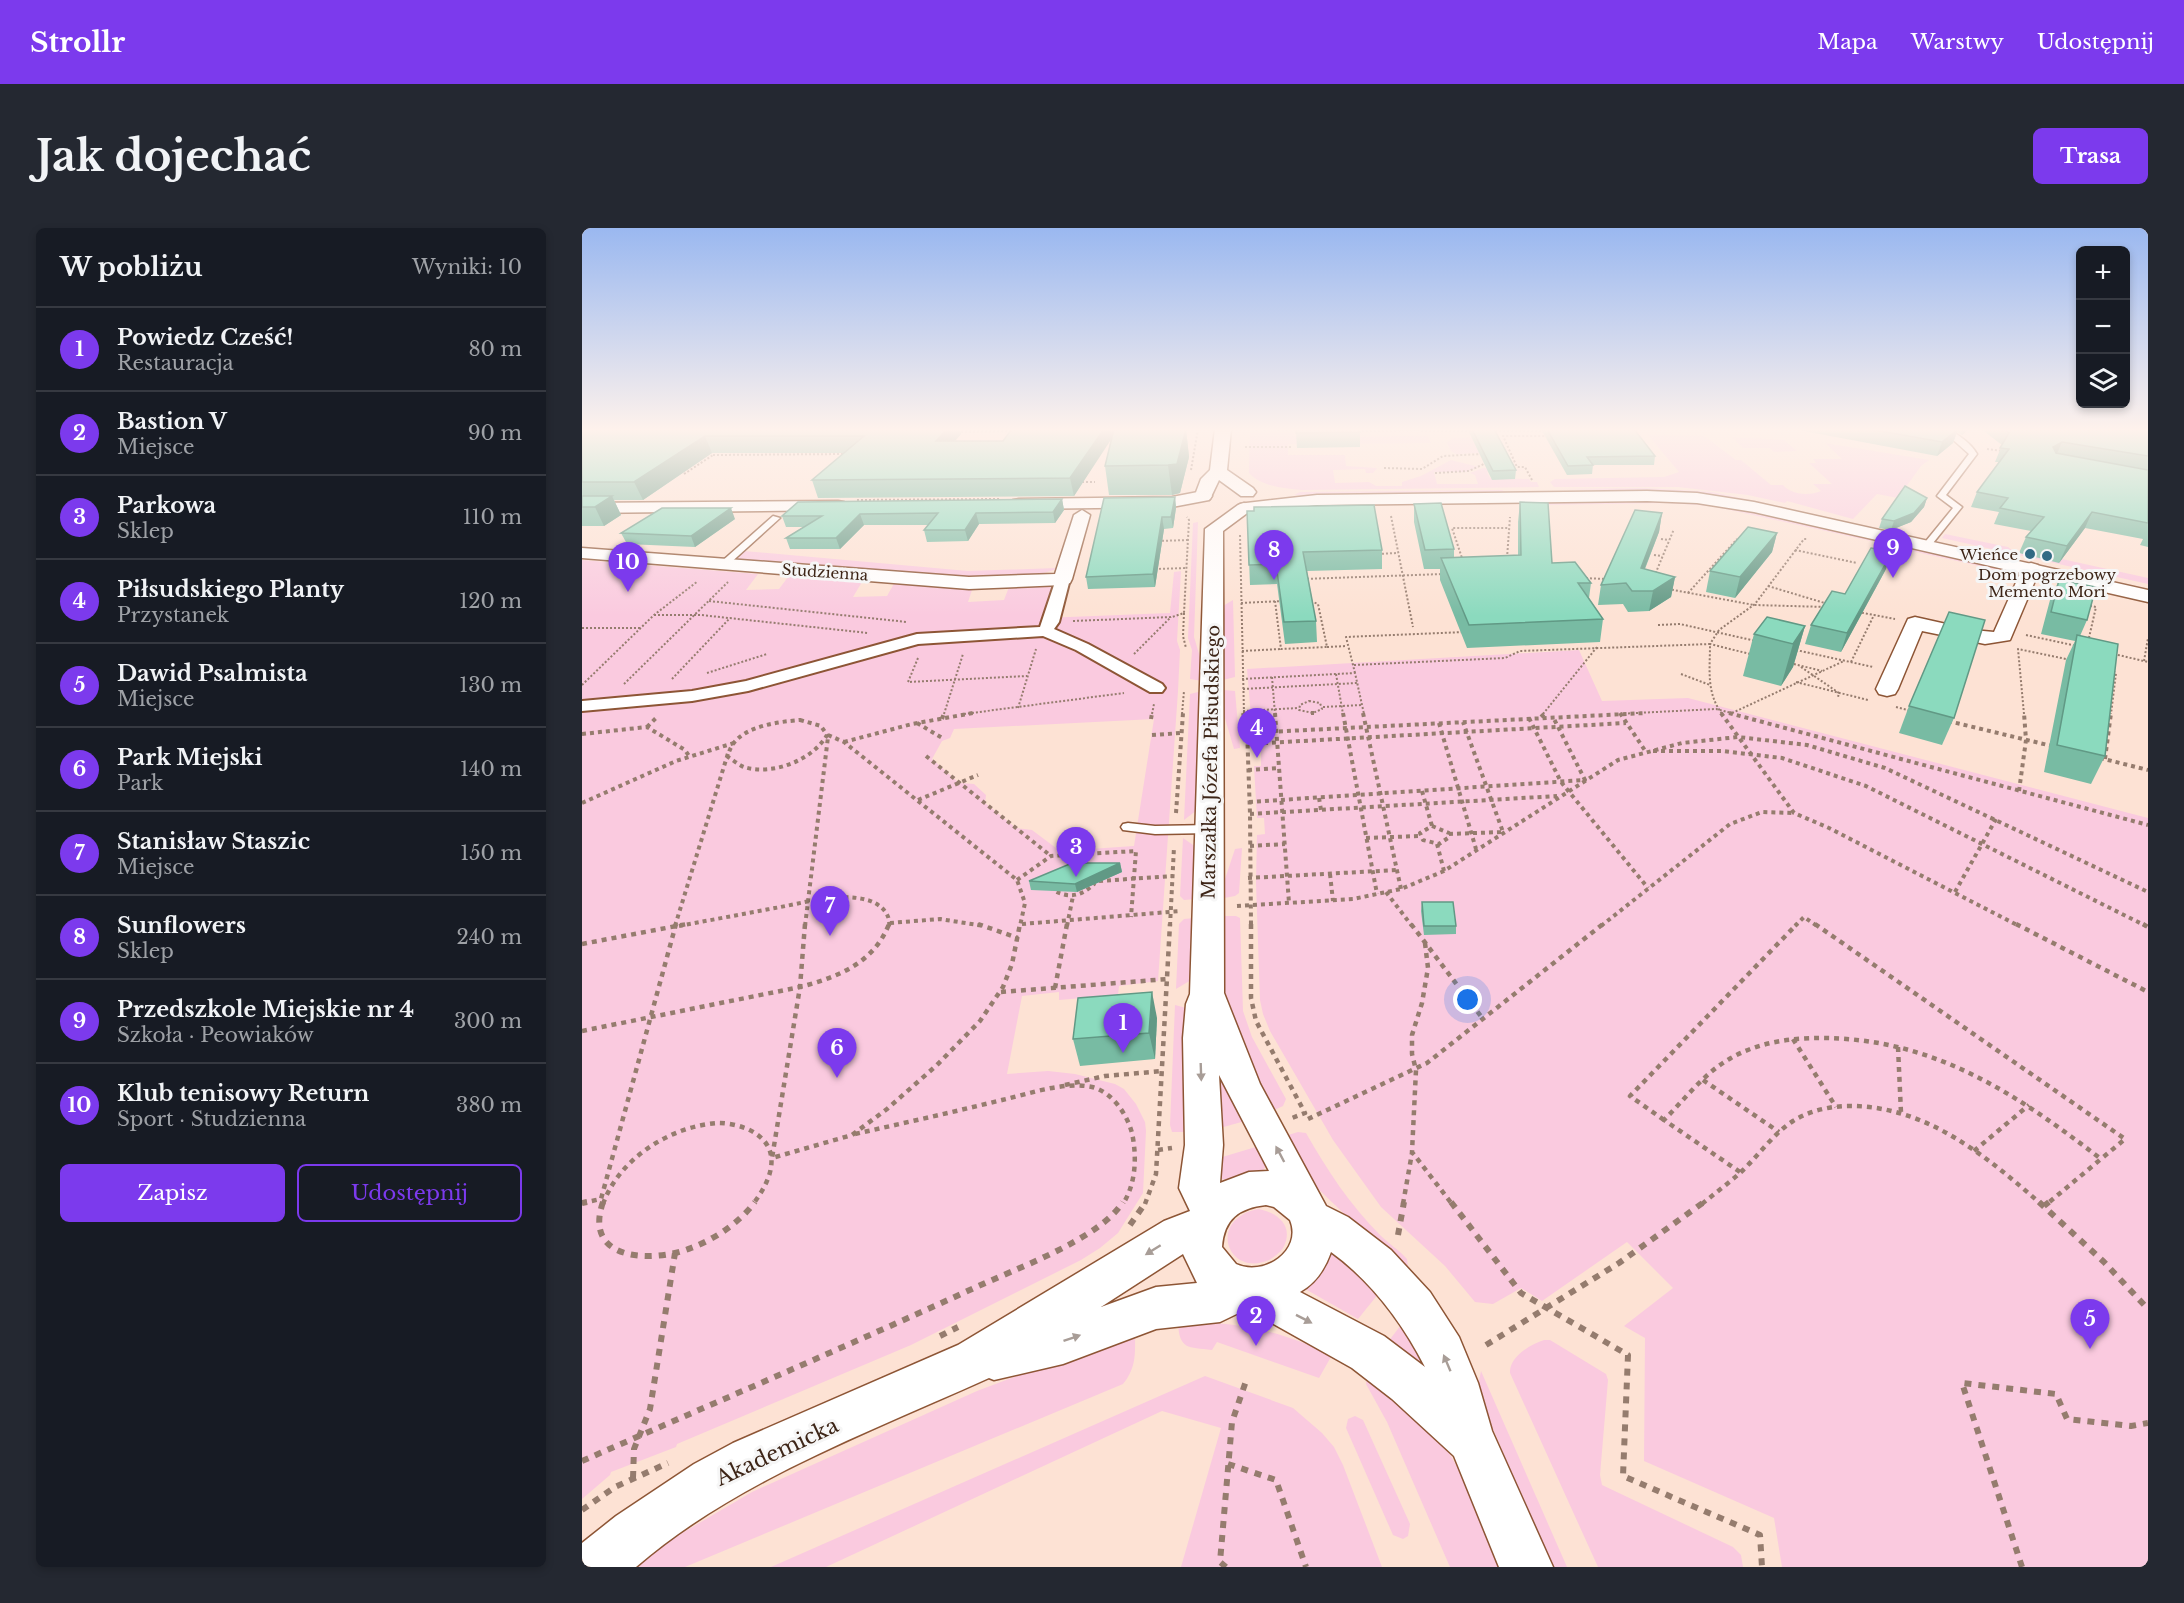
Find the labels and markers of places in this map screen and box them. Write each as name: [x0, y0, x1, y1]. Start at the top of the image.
pin: 9: [1874, 528, 1912, 578]
pin: 8: [1254, 530, 1294, 580]
pin: 10: [608, 542, 648, 592]
place label: Wieńce: [1959, 545, 2018, 564]
marker: Wieńce: [2023, 547, 2037, 561]
marker: Dom pogrzebowy Memento Mori: [2040, 549, 2054, 563]
place label: Dom pogrzebowy Memento Mori: [1978, 565, 2117, 601]
pin: 4: [1238, 708, 1276, 758]
pin: 3: [1056, 828, 1096, 877]
pin: 7: [810, 886, 850, 936]
pin: 1: [1104, 1004, 1142, 1053]
pin: 6: [818, 1028, 856, 1078]
pin: 2: [1236, 1296, 1276, 1346]
pin: 5: [2070, 1300, 2110, 1349]

